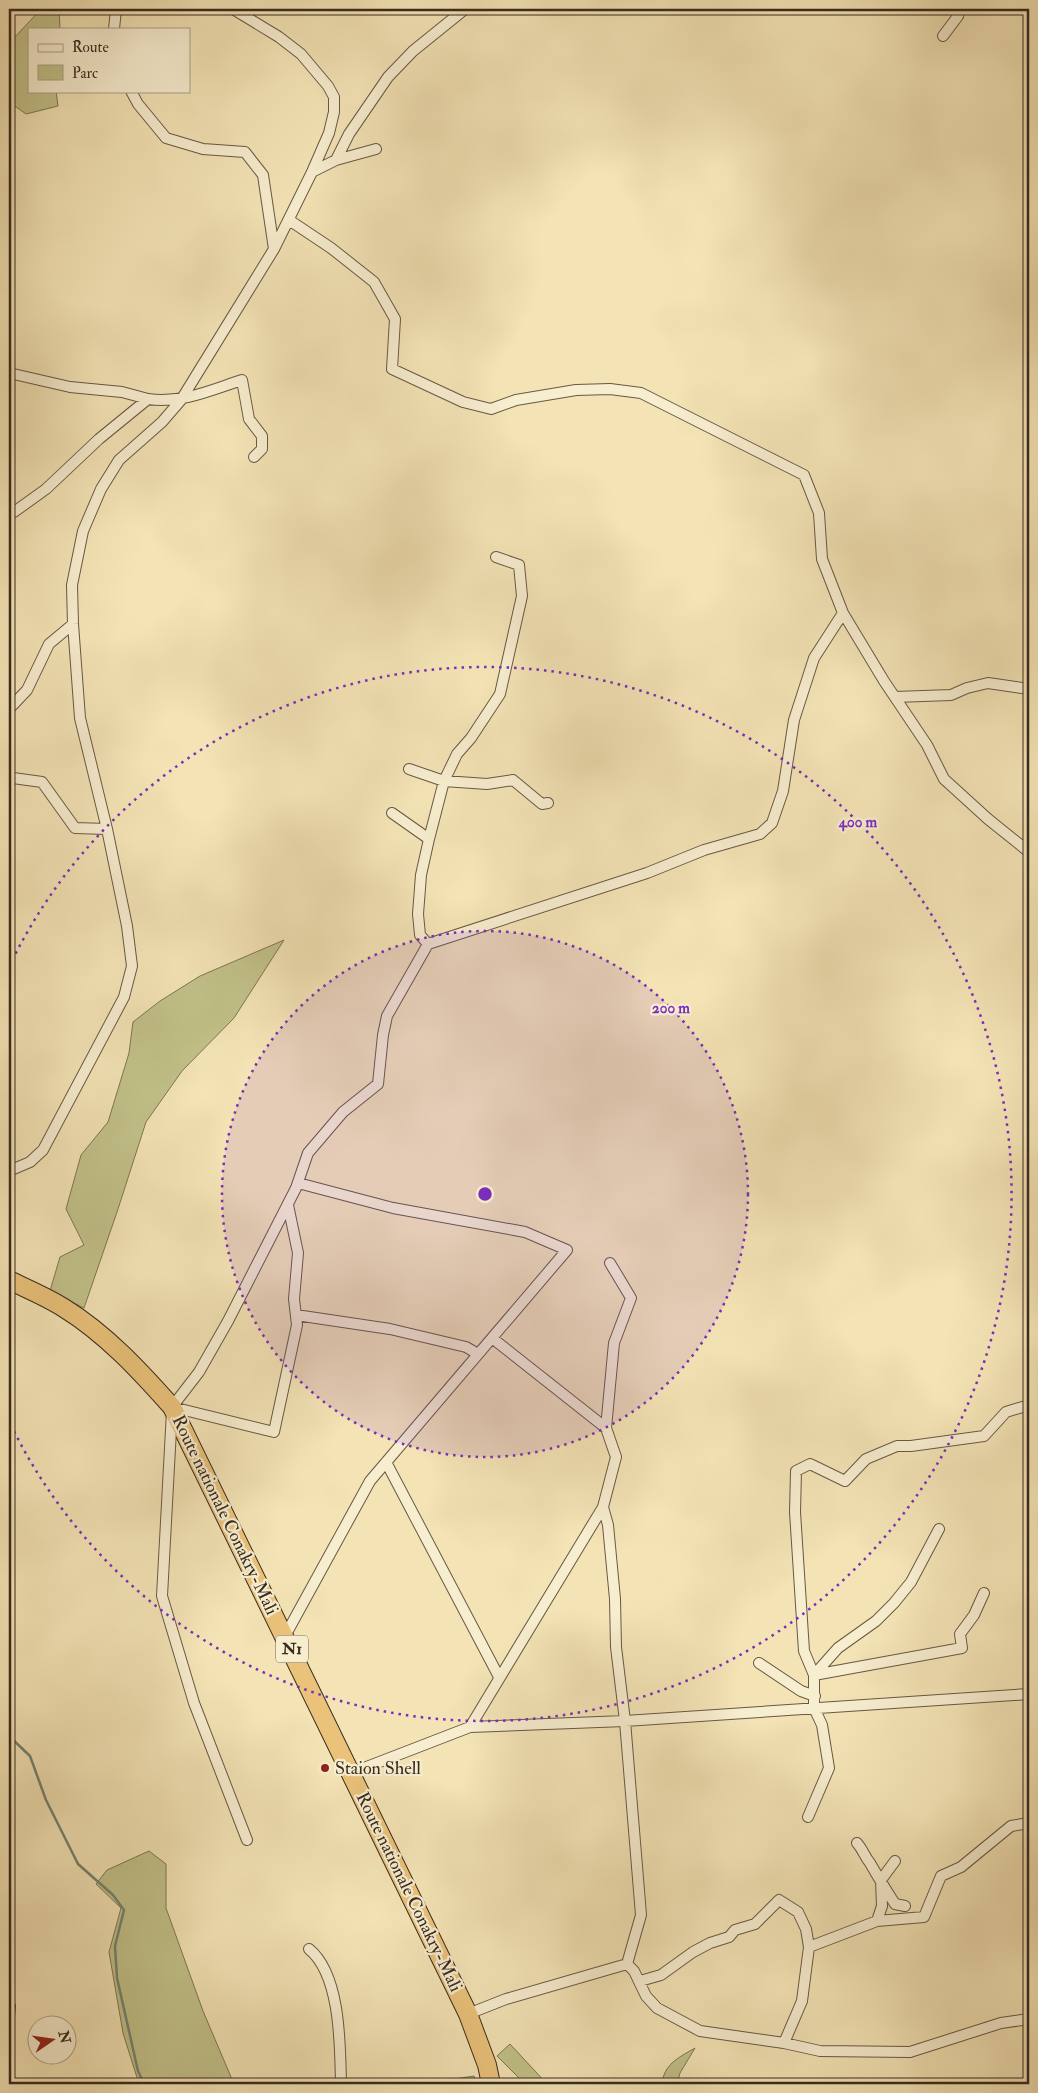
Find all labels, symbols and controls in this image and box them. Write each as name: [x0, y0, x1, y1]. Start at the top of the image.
legend: [28, 28, 190, 92]
text: Route: [72, 38, 109, 57]
text: Parc: [72, 64, 98, 83]
text: 400 m: [838, 813, 877, 832]
text: 200 m: [652, 999, 690, 1018]
centre of rings: [476, 1185, 494, 1203]
street label: Route nationale Conakry-Mali: [167, 1411, 284, 1619]
road number: N1: [276, 1636, 308, 1662]
place label: Staion Shell: [335, 1757, 421, 1780]
marker: Staion Shell: [319, 1762, 331, 1774]
street label: Route nationale Conakry-Mali: [351, 1788, 468, 1996]
north arrow: [28, 2016, 78, 2066]
text: N: [54, 2028, 74, 2046]

